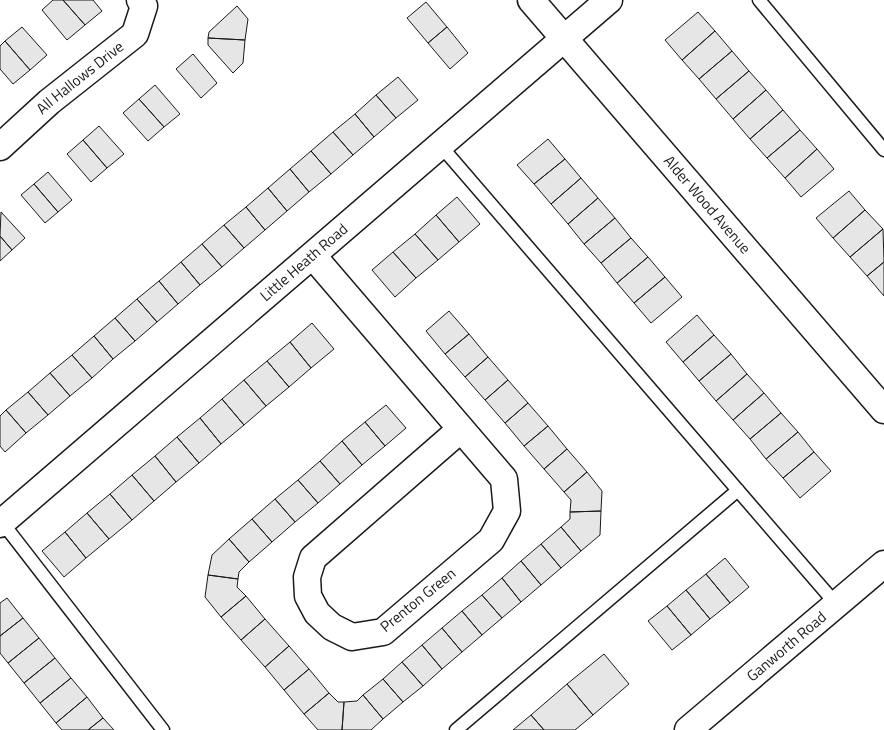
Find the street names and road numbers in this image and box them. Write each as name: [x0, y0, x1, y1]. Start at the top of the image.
street label: All Hallows Drive: [31, 35, 128, 119]
street label: Alder Wood Avenue: [659, 150, 757, 259]
street label: Little Heath Road: [255, 218, 353, 307]
street label: Prenton Green: [375, 562, 460, 637]
street label: Ganworth Road: [741, 606, 831, 687]

